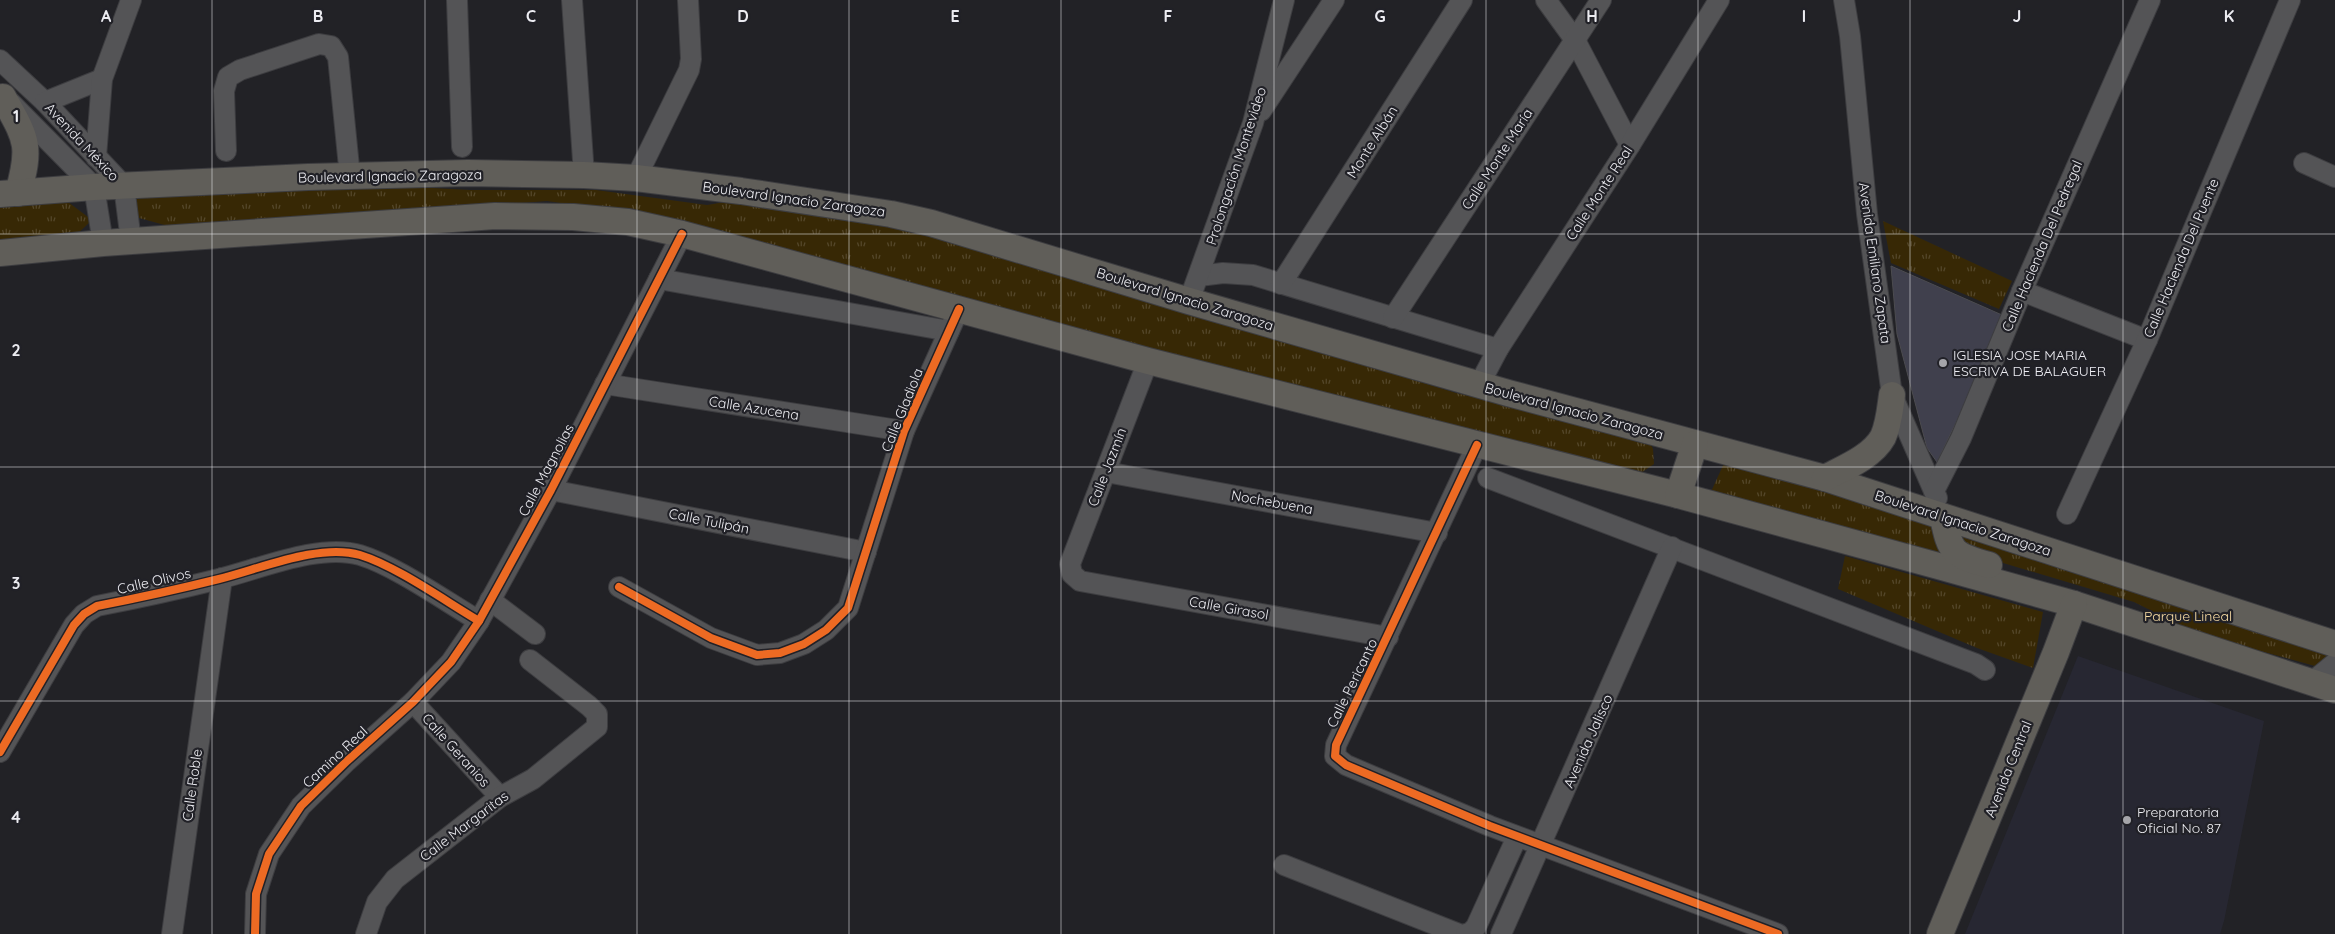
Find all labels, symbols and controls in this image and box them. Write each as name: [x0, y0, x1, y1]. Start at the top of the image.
text: A: [101, 6, 112, 26]
text: B: [313, 6, 323, 26]
text: C: [526, 6, 536, 26]
text: D: [737, 6, 749, 26]
text: E: [950, 6, 960, 26]
text: F: [1164, 6, 1173, 26]
text: G: [1374, 6, 1386, 26]
text: H: [1586, 6, 1598, 26]
text: I: [1802, 6, 1806, 26]
text: J: [2013, 6, 2021, 26]
text: K: [2224, 6, 2234, 26]
street label: Prolongación Montevideo: [1202, 85, 1270, 247]
street label: Avenida México: [41, 99, 123, 185]
street label: Monte Albán: [1343, 103, 1401, 181]
street label: Calle Monte María: [1458, 105, 1536, 213]
text: 1: [13, 106, 19, 126]
street label: Calle Monte Real: [1562, 142, 1636, 244]
street label: Calle Hacienda Del Pedregal: [1998, 158, 2086, 334]
street label: Boulevard Ignacio Zaragoza: [298, 165, 482, 187]
street label: Calle Hacienda Del Puente: [2139, 176, 2223, 340]
street label: Boulevard Ignacio Zaragoza: [702, 177, 886, 221]
street label: Avenida Emiliano Zapata: [1855, 181, 1895, 345]
street label: Boulevard Ignacio Zaragoza: [1094, 263, 1276, 335]
text: 2: [11, 340, 21, 360]
place label: IGLESIA JOSE MARIA ESCRIVA DE BALAGUER: [1953, 346, 2106, 380]
marker: IGLESIA JOSE MARIA ESCRIVA DE BALAGUER: [1937, 357, 1949, 369]
street label: Calle Gladiola: [877, 365, 927, 455]
street label: Boulevard Ignacio Zaragoza: [1483, 378, 1665, 444]
street label: Calle Azucena: [708, 392, 800, 424]
street label: Calle Magnolias: [514, 421, 578, 519]
street label: Calle Jazmín: [1084, 425, 1130, 509]
street label: Nochebuena: [1230, 486, 1314, 518]
street label: Boulevard Ignacio Zaragoza: [1873, 486, 2053, 560]
street label: Calle Tulipán: [667, 504, 751, 538]
street label: Calle Olivos: [115, 564, 193, 598]
text: 3: [12, 573, 20, 593]
street label: Calle Girasol: [1188, 592, 1270, 624]
park label: Parque Lineal: [2144, 607, 2232, 625]
street label: Calle Pericanto: [1323, 635, 1381, 731]
street label: Avenida Jalisco: [1559, 691, 1617, 791]
street label: Calle Geranios: [418, 709, 494, 791]
street label: Avenida Central: [1980, 718, 2036, 820]
street label: Camino Real: [299, 722, 371, 792]
street label: Calle Roble: [178, 748, 206, 822]
street label: Calle Margaritas: [416, 787, 512, 865]
place label: Preparatoria Oficial No. 87: [2137, 803, 2221, 837]
text: 4: [11, 807, 21, 827]
marker: Preparatoria Oficial No. 87: [2121, 814, 2133, 826]

